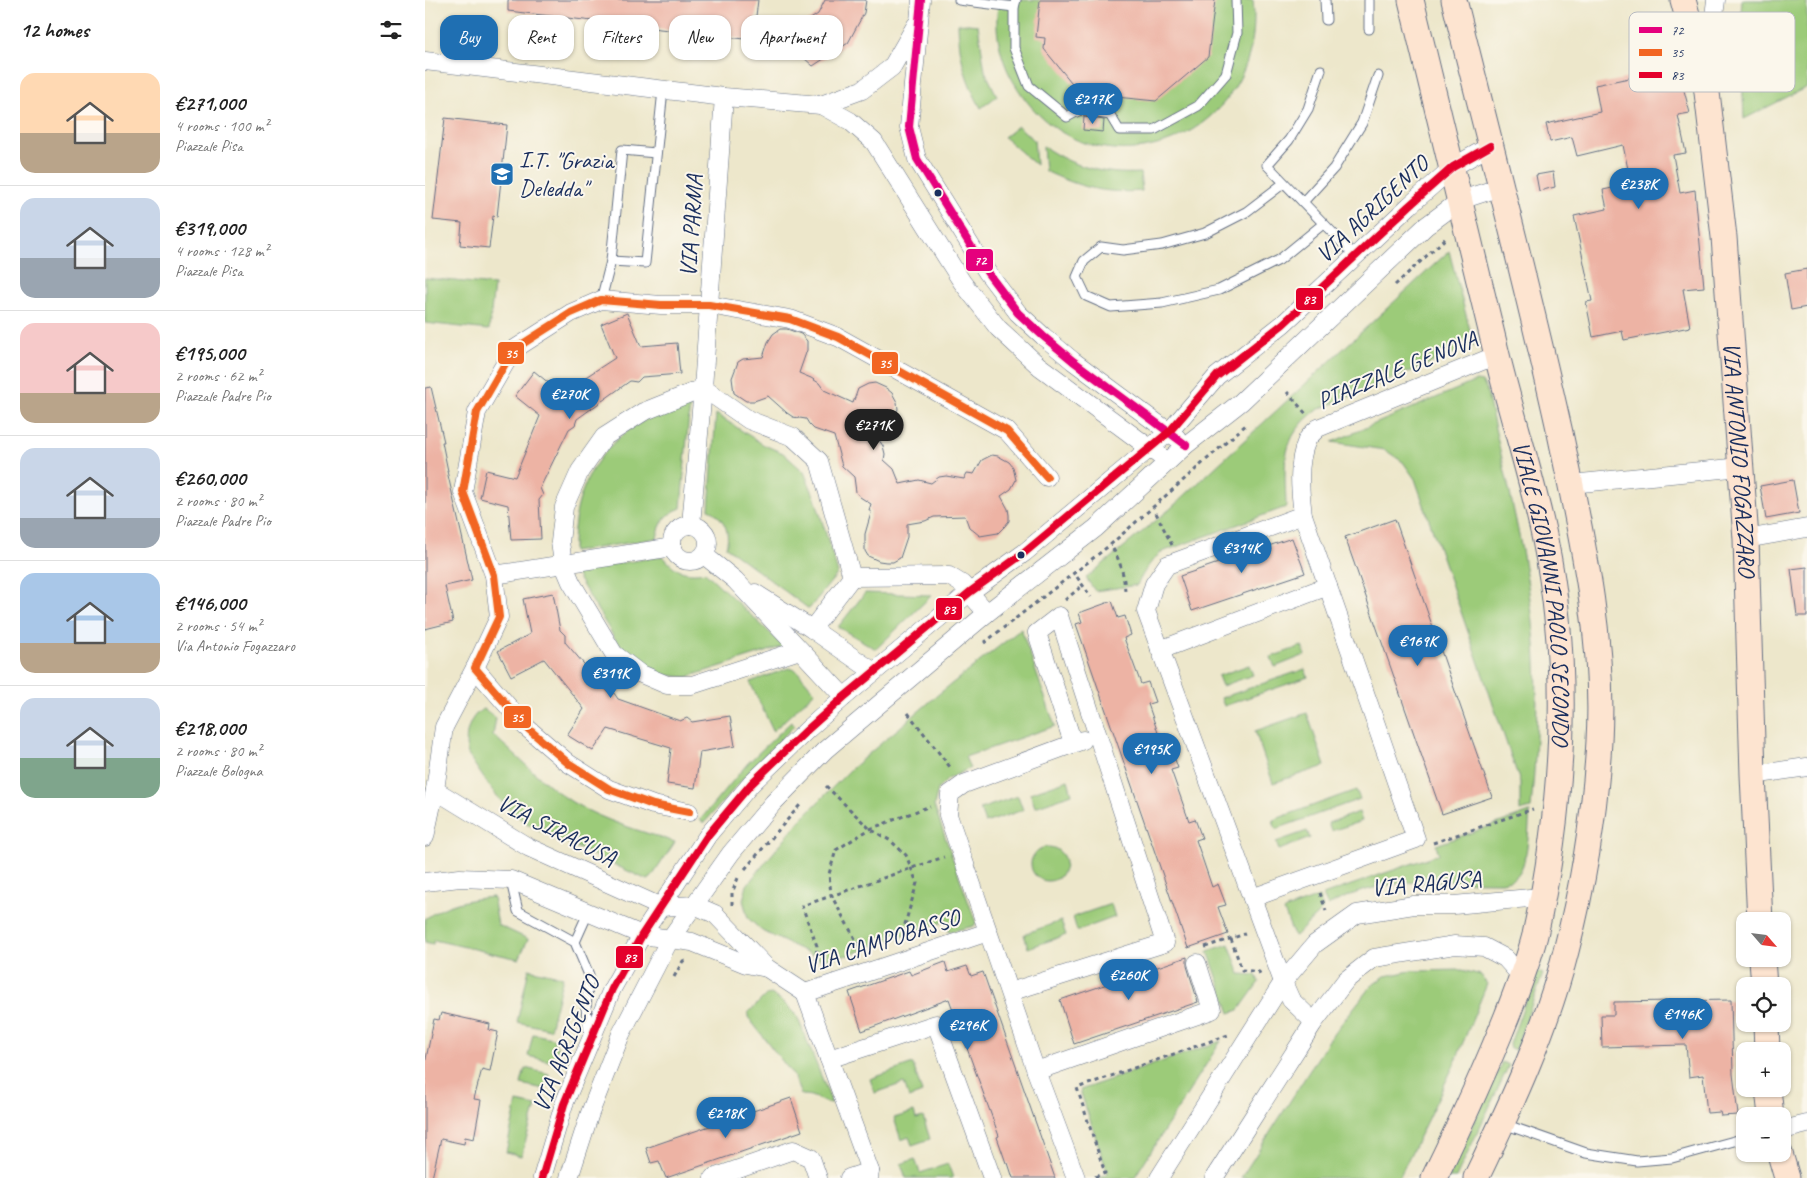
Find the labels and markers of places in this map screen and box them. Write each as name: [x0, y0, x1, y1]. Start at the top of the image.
pin: €217K: [1058, 82, 1128, 125]
place label: I.T. "Grazia Deledda": [519, 145, 615, 203]
school or university icon: I.T. "Grazia Deledda": [489, 161, 515, 187]
pin: €238K: [1604, 168, 1674, 210]
unlabelled marker: [933, 188, 943, 198]
pin: €270K: [535, 378, 605, 420]
pin: €271K: [839, 408, 909, 451]
pin: €314K: [1207, 532, 1277, 574]
unlabelled marker: [1016, 550, 1026, 560]
pin: €169K: [1383, 624, 1453, 667]
pin: €319K: [576, 656, 646, 699]
pin: €195K: [1117, 732, 1187, 775]
pin: €260K: [1094, 958, 1164, 1001]
pin: €146K: [1648, 998, 1718, 1040]
pin: €296K: [933, 1008, 1003, 1051]
pin: €218K: [691, 1096, 761, 1139]

